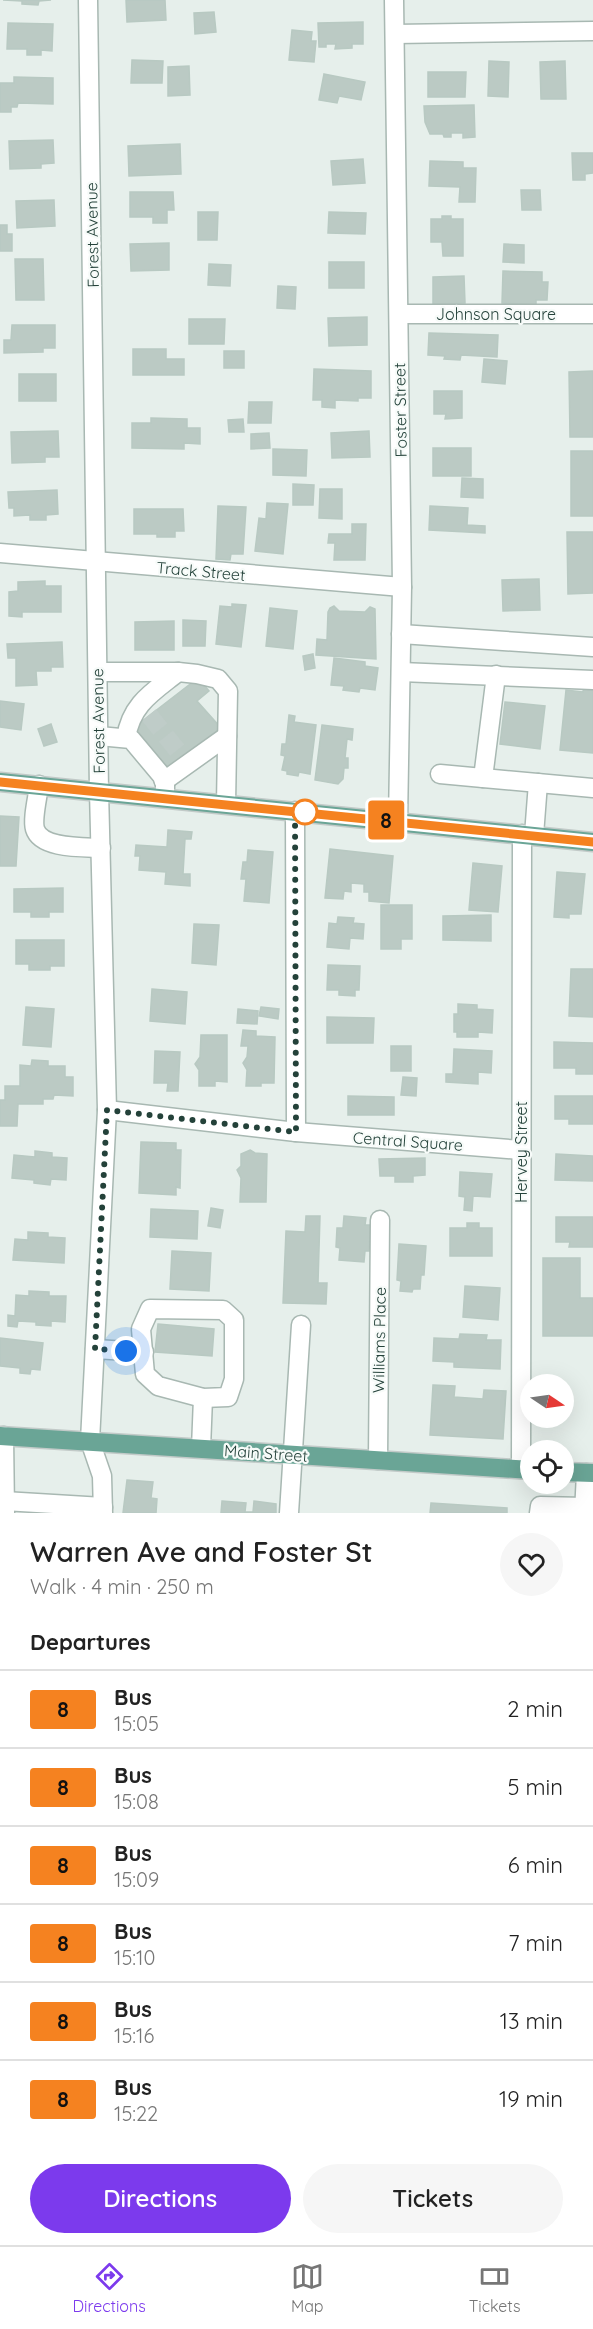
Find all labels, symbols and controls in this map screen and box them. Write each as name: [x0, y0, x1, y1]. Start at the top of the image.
street label: Forest Avenue: [81, 182, 103, 288]
street label: Johnson Square: [436, 304, 556, 324]
street label: Foster Street: [389, 363, 411, 457]
street label: Track Street: [156, 557, 246, 585]
street label: Forest Avenue: [87, 668, 109, 774]
unlabelled marker: [292, 799, 318, 825]
line badge: 8: [366, 800, 406, 840]
text: 8: [380, 807, 392, 833]
street label: Hervey Street: [511, 1101, 531, 1203]
street label: Central Square: [352, 1127, 464, 1155]
street label: Williams Place: [368, 1287, 390, 1393]
your location: [111, 1336, 141, 1366]
north arrow: [520, 1374, 574, 1428]
map controls: [520, 1374, 574, 1494]
street label: Main Street: [224, 1440, 308, 1466]
button: locate: [520, 1440, 574, 1494]
button: heart: [500, 1533, 563, 1596]
text: Warren Ave and Foster St: [30, 1534, 372, 1569]
text: Walk · 4 min · 250 m: [30, 1574, 214, 1599]
text: Departures: [30, 1628, 151, 1656]
text: Bus: [114, 1683, 152, 1711]
text: 2 min: [507, 1695, 563, 1723]
text: 8: [57, 1696, 69, 1722]
text: 15:05: [114, 1711, 159, 1736]
text: Bus: [114, 1761, 152, 1789]
text: 5 min: [508, 1773, 563, 1801]
text: 8: [57, 1774, 69, 1800]
text: 15:08: [114, 1789, 159, 1814]
text: Bus: [114, 1839, 152, 1867]
text: 6 min: [508, 1851, 563, 1879]
text: 8: [57, 1852, 69, 1878]
text: 15:09: [114, 1867, 159, 1892]
text: Bus: [114, 1917, 152, 1945]
text: 7 min: [508, 1929, 563, 1957]
text: 8: [57, 1930, 69, 1956]
text: 15:10: [114, 1945, 155, 1970]
text: Bus: [114, 1995, 152, 2023]
text: 13 min: [500, 2007, 563, 2035]
text: 8: [57, 2008, 69, 2034]
text: 15:16: [114, 2023, 154, 2048]
text: Bus: [114, 2073, 152, 2101]
text: 19 min: [499, 2085, 563, 2113]
text: 8: [57, 2086, 69, 2112]
text: 15:22: [114, 2101, 158, 2126]
button: Directions: [30, 2164, 291, 2233]
button: Tickets: [303, 2164, 563, 2233]
tab: Directions: [72, 2260, 146, 2316]
tab: Map: [291, 2260, 324, 2316]
tab: Tickets: [469, 2260, 521, 2316]

